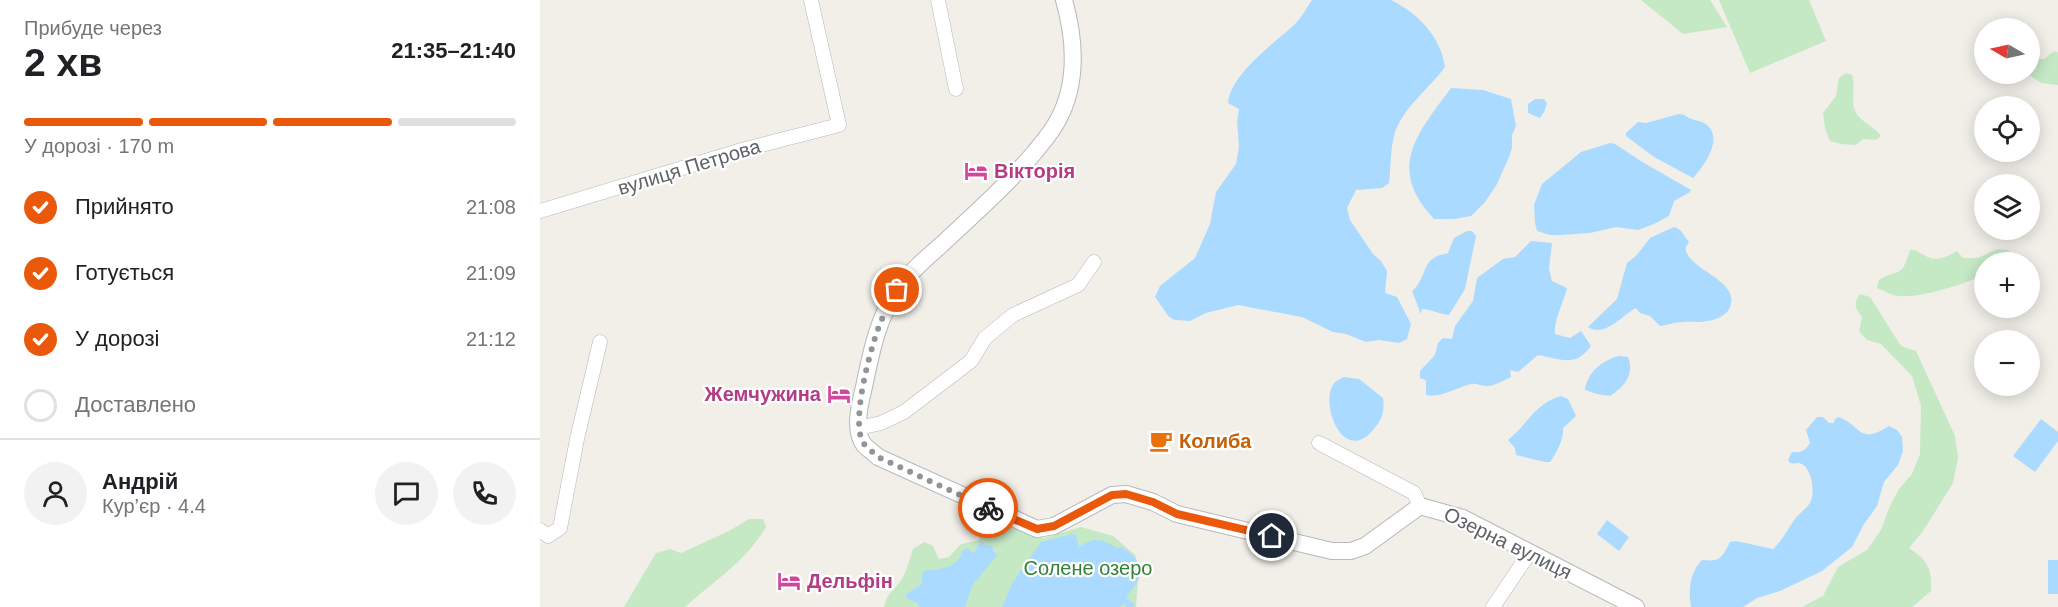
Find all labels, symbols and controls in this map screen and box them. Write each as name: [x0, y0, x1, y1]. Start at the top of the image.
text: Прибуде через: [24, 17, 162, 39]
north arrow: [1974, 18, 2040, 84]
map controls: [1974, 18, 2040, 396]
text: 21:35–21:40: [391, 38, 516, 63]
text: 2 хв: [24, 41, 102, 84]
button: locate: [1974, 96, 2040, 162]
text: У дорозі · 170 m: [24, 135, 174, 157]
street label: вулиця Петрова: [615, 135, 764, 199]
hotel icon: Вікторія: [963, 158, 989, 184]
place label: Вікторія: [994, 160, 1075, 182]
button: layers: [1974, 174, 2040, 240]
icon: check: [24, 191, 57, 224]
text: Прийнято: [75, 194, 174, 219]
text: 21:08: [466, 196, 516, 218]
button: +: [1974, 252, 2040, 318]
icon: check: [24, 257, 57, 290]
text: Готується: [75, 260, 174, 285]
text: 21:09: [466, 262, 516, 284]
pin: [871, 264, 922, 315]
icon: bag: [880, 273, 913, 306]
icon: check: [24, 323, 57, 356]
text: У дорозі: [75, 326, 159, 351]
text: 21:12: [466, 328, 516, 350]
button: −: [1974, 330, 2040, 396]
hotel icon: Жемчужина: [826, 381, 852, 407]
place label: Жемчужина: [704, 383, 822, 405]
text: Доставлено: [75, 392, 196, 417]
cafe icon: Колиба: [1148, 428, 1174, 454]
place label: Колиба: [1179, 430, 1252, 452]
button: person: [24, 462, 87, 525]
button: chat: [375, 462, 438, 525]
button: phone: [453, 462, 516, 525]
text: Андрій: [102, 469, 178, 494]
courier: [958, 478, 1018, 538]
icon: bike: [972, 492, 1005, 525]
text: Кур’єр · 4.4: [102, 495, 206, 517]
street label: Озерна вулиця: [1441, 503, 1575, 583]
pin: [1246, 510, 1297, 561]
icon: home: [1255, 519, 1288, 552]
park label: Солене озеро: [1024, 557, 1152, 579]
hotel icon: Дельфін: [776, 568, 802, 594]
place label: Дельфін: [807, 570, 893, 592]

